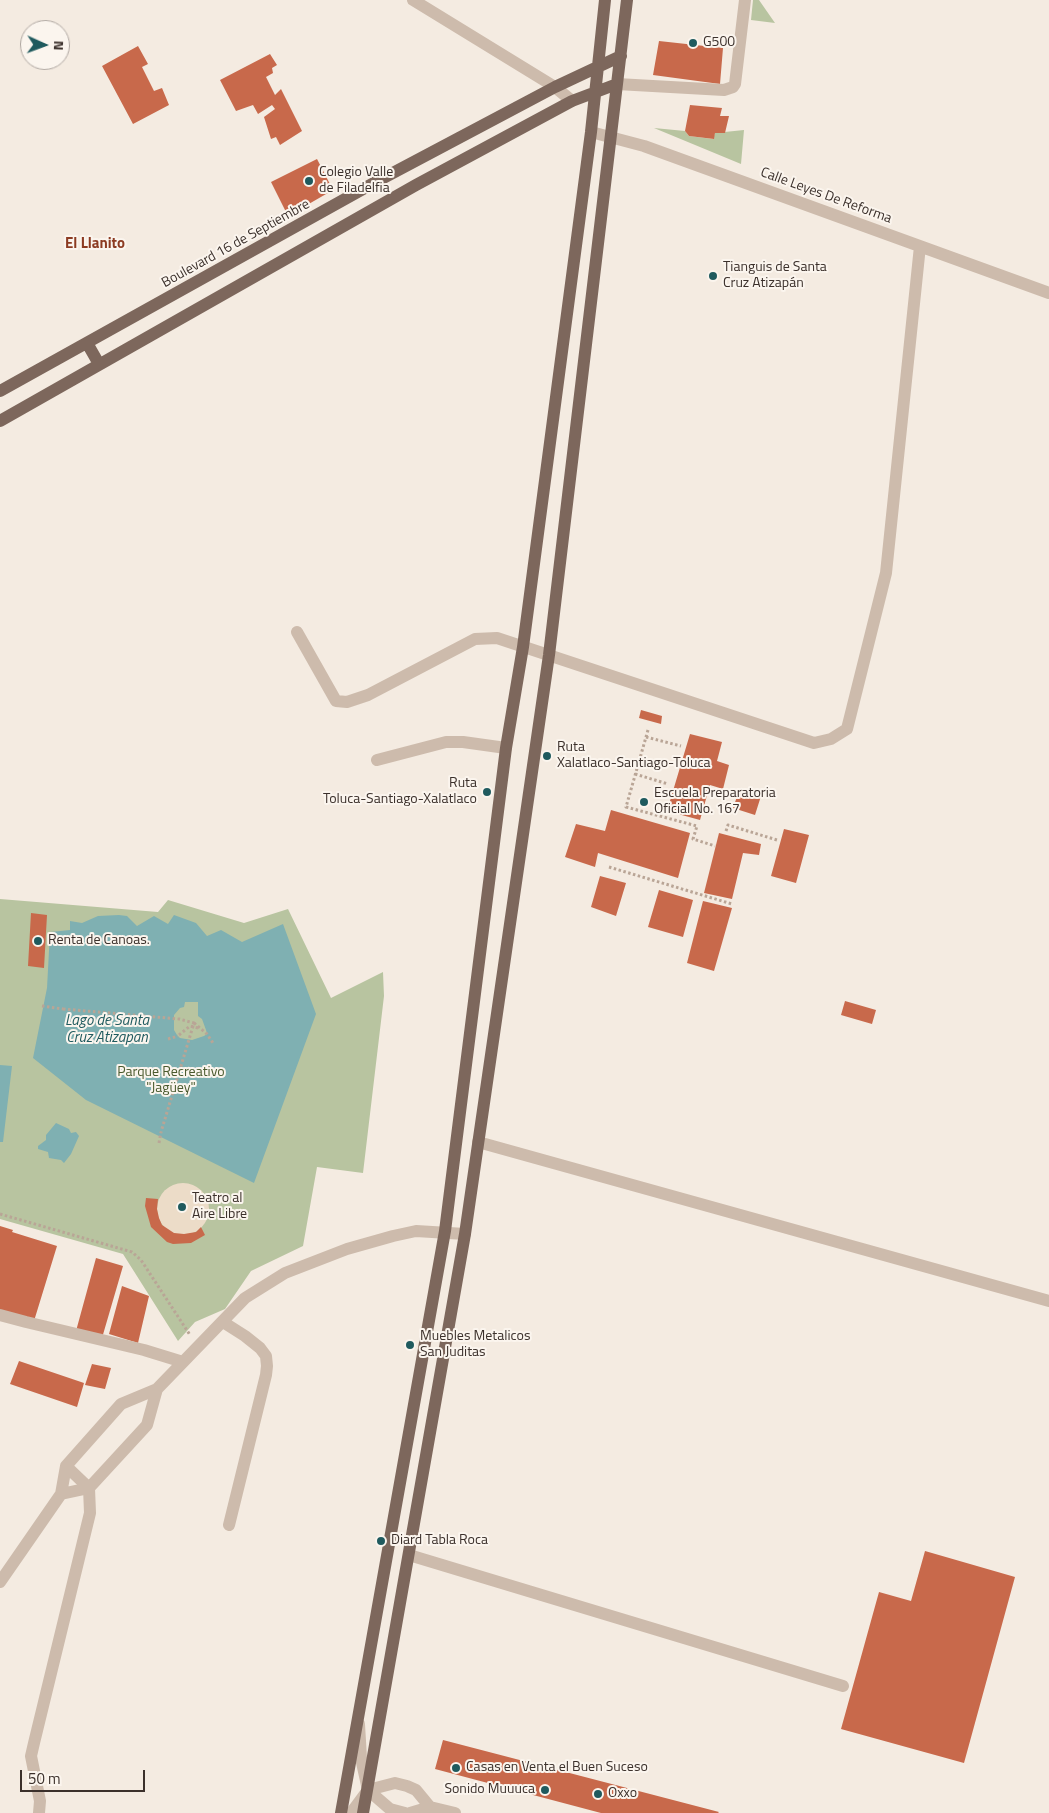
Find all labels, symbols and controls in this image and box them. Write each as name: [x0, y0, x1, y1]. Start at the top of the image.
north arrow: [20, 20, 70, 70]
place label: G500: [703, 35, 735, 51]
marker: G500: [687, 37, 699, 49]
text: N: [49, 40, 70, 51]
street label: Calle Leyes De Reforma: [758, 164, 894, 228]
place label: Colegio Valle de Filadelfia: [319, 165, 393, 198]
marker: Colegio Valle de Filadelfia: [303, 175, 315, 187]
street label: Boulevard 16 de Septiembre: [159, 196, 313, 292]
district label: El Llanito: [65, 235, 125, 253]
place label: Tianguis de Santa Cruz Atizapán: [723, 260, 827, 292]
marker: Tianguis de Santa Cruz Atizapán: [707, 270, 719, 282]
place label: Ruta Xalatlaco-Santiago-Toluca: [557, 740, 711, 772]
marker: Ruta Xalatlaco-Santiago-Toluca: [541, 750, 553, 762]
place label: Ruta Toluca-Santiago-Xalatlaco: [323, 776, 477, 809]
marker: Ruta Toluca-Santiago-Xalatlaco: [481, 786, 493, 798]
place label: Escuela Preparatoria Oficial No. 167: [654, 786, 776, 819]
marker: Escuela Preparatoria Oficial No. 167: [638, 796, 650, 808]
place label: Renta de Canoas.: [48, 933, 150, 949]
marker: Renta de Canoas.: [32, 935, 44, 947]
water label: Lago de Santa Cruz Atizapan: [65, 1012, 149, 1047]
park label: Parque Recreativo "Jagüey": [117, 1065, 225, 1098]
place label: Teatro al Aire Libre: [192, 1191, 247, 1224]
marker: Teatro al Aire Libre: [176, 1201, 188, 1213]
place label: Muebles Metalicos San Juditas: [420, 1329, 530, 1361]
marker: Muebles Metalicos San Juditas: [404, 1339, 416, 1351]
place label: Diard Tabla Roca: [391, 1533, 488, 1549]
marker: Diard Tabla Roca: [375, 1535, 387, 1547]
scale bar: [22, 1760, 148, 1792]
place label: Casas en Venta el Buen Suceso: [466, 1760, 648, 1776]
marker: Casas en Venta el Buen Suceso: [450, 1762, 462, 1774]
text: 50 m: [28, 1767, 61, 1790]
place label: Sonido Muuuca: [444, 1782, 535, 1798]
marker: Sonido Muuuca: [539, 1784, 551, 1796]
place label: Oxxo: [608, 1786, 637, 1802]
marker: Oxxo: [592, 1788, 604, 1800]

